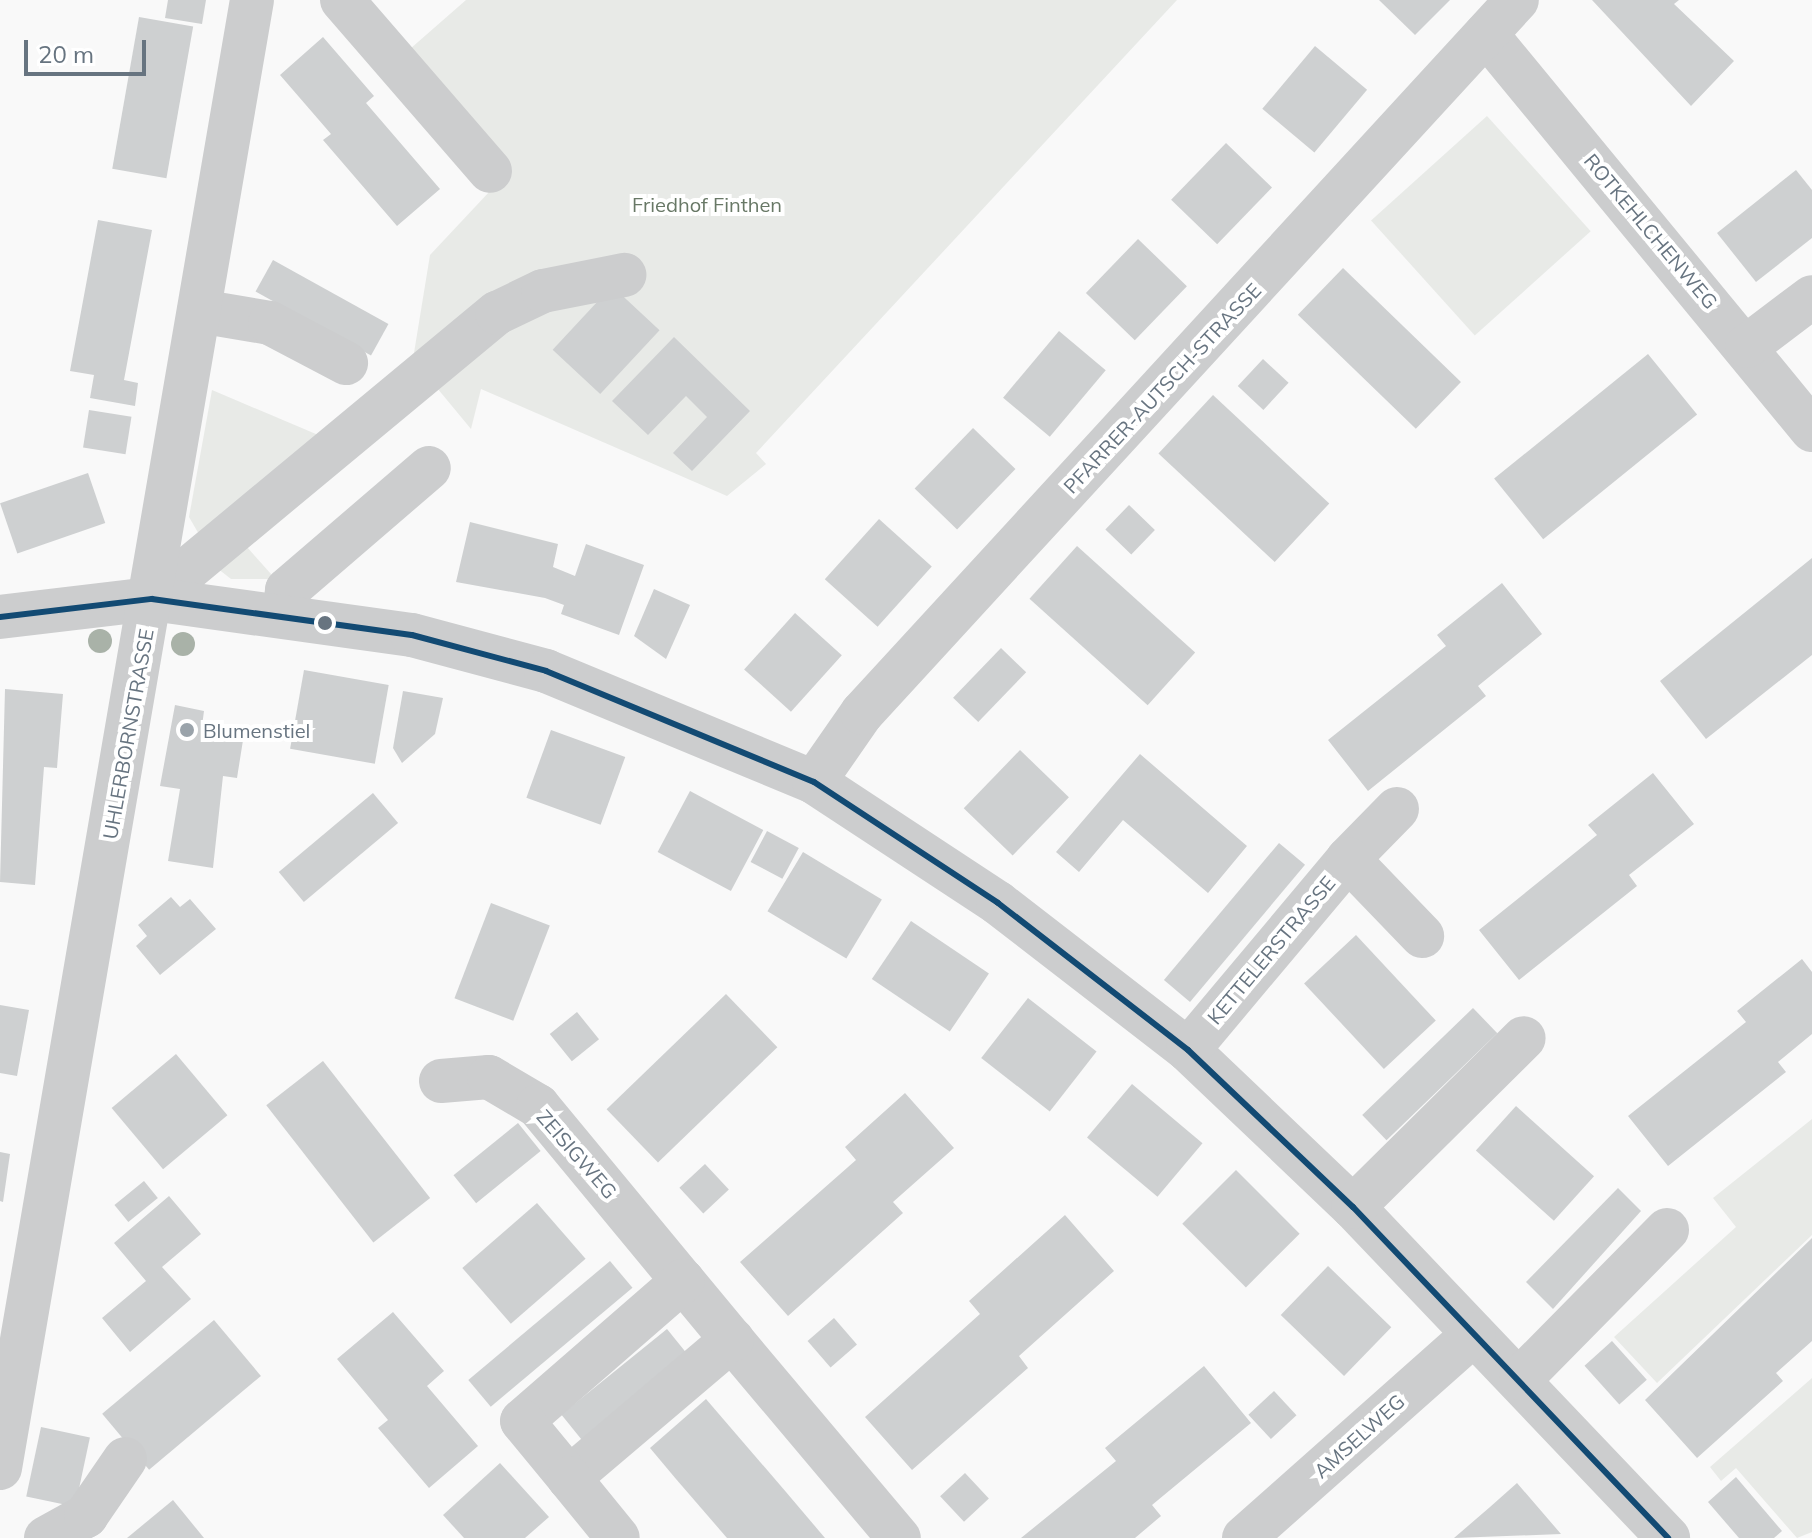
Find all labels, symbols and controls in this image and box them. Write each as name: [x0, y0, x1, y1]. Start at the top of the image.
scale bar: [28, 24, 150, 74]
text: 20 m: [38, 39, 94, 69]
street label: ROTKEHLCHENWEG: [1579, 149, 1723, 313]
park label: Friedhof Finthen: [632, 192, 782, 216]
street label: PFARRER-AUTSCH-STRASSE: [1058, 278, 1266, 498]
unlabelled marker: [317, 615, 333, 631]
street label: UHLERBORNSTRASSE: [98, 627, 158, 841]
place label: Blumenstiel: [203, 718, 310, 742]
marker: Blumenstiel: [178, 721, 196, 739]
street label: KETTELERSTRASSE: [1202, 871, 1340, 1029]
street label: ZEISIGWEG: [532, 1105, 622, 1203]
street label: AMSELWEG: [1309, 1389, 1409, 1483]

